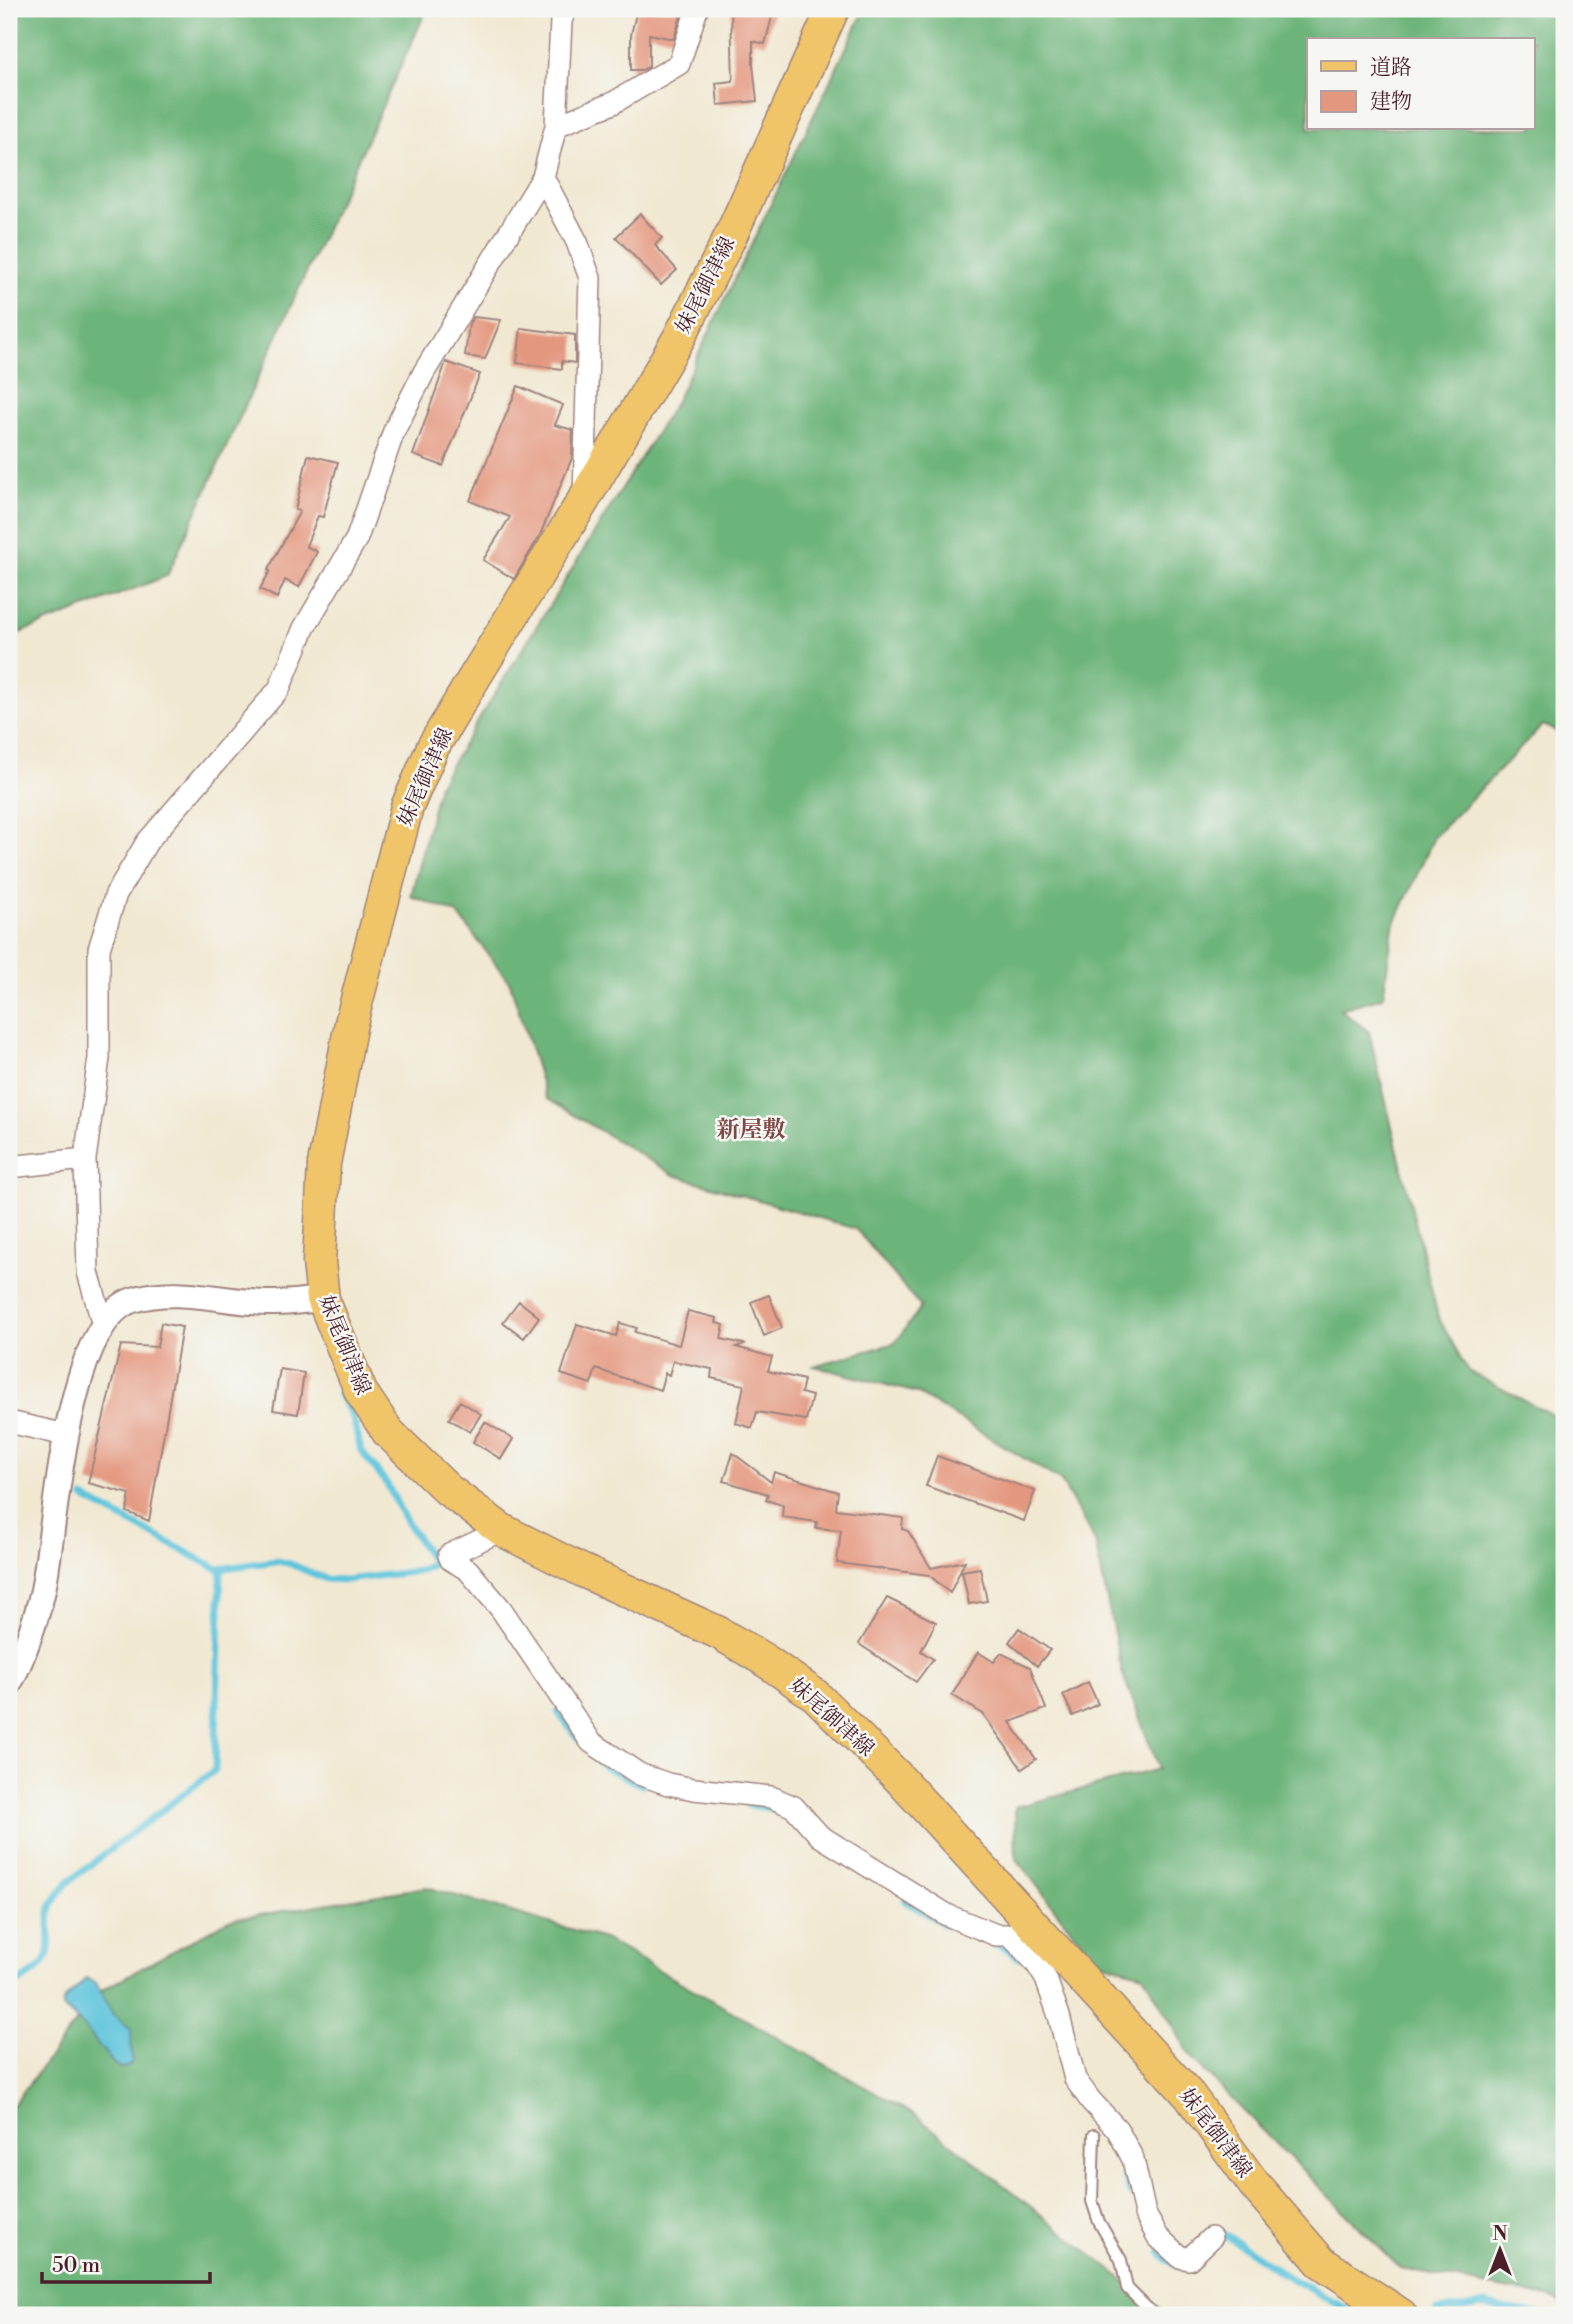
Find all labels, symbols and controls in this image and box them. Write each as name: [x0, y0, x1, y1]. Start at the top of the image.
legend: [1307, 38, 1534, 130]
text: 道路: [1370, 55, 1412, 81]
text: 建物: [1370, 89, 1412, 115]
street label: 妹尾御津線: [670, 233, 741, 338]
street label: 妹尾御津線: [393, 724, 459, 831]
district label: 新屋敷: [717, 1116, 786, 1144]
street label: 妹尾御津線: [312, 1292, 376, 1399]
street label: 妹尾御津線: [784, 1673, 879, 1763]
street label: 妹尾御津線: [1173, 2084, 1257, 2183]
north arrow: [1464, 2216, 1534, 2286]
text: N: [1492, 2222, 1508, 2246]
scale bar: [42, 2240, 210, 2284]
text: 50 m: [52, 2253, 100, 2279]

